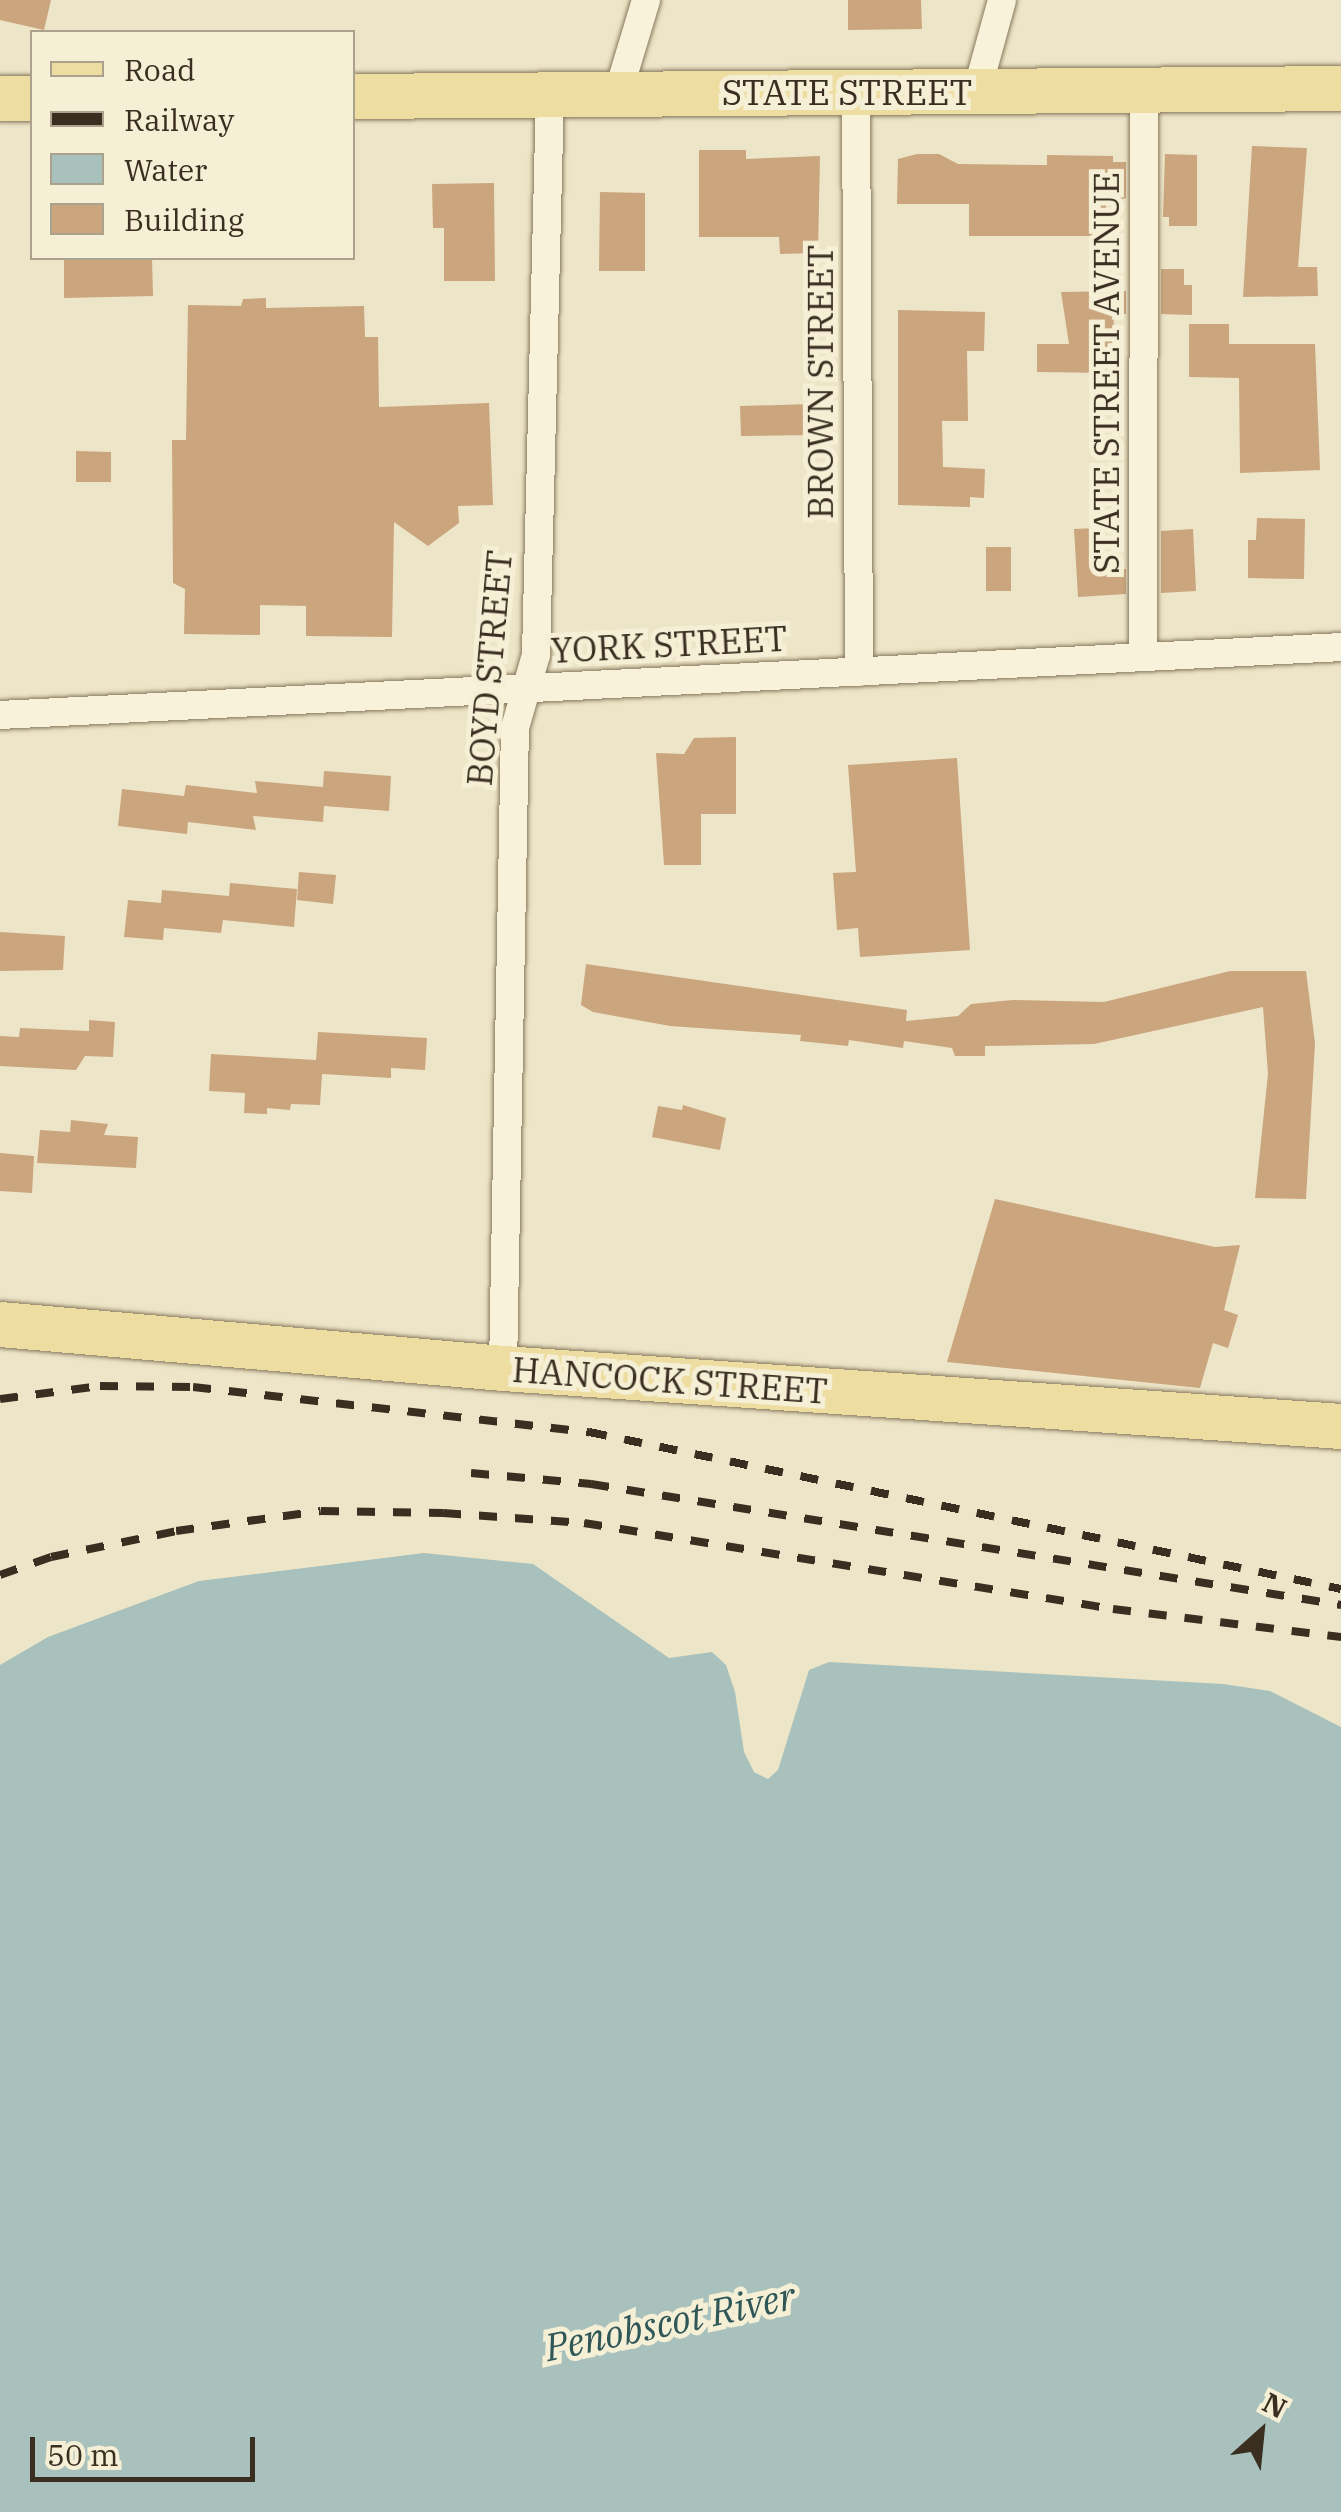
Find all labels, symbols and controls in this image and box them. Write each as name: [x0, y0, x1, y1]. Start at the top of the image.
legend: [30, 30, 355, 260]
text: Road: [124, 50, 196, 89]
street label: STATE STREET: [722, 71, 972, 113]
text: Railway: [124, 100, 234, 139]
text: Water: [124, 150, 207, 189]
street label: STATE STREET AVENUE: [1085, 172, 1127, 574]
text: Building: [124, 200, 244, 239]
street label: BROWN STREET: [799, 245, 841, 519]
street label: BOYD STREET: [458, 548, 520, 788]
street label: YORK STREET: [550, 617, 788, 671]
street label: HANCOCK STREET: [511, 1348, 829, 1412]
water label: Penobscot River: [541, 2272, 799, 2370]
north arrow: [1211, 2382, 1311, 2482]
text: N: [1257, 2383, 1293, 2426]
scale bar: [35, 2417, 260, 2479]
text: 50 m: [47, 2435, 119, 2474]

